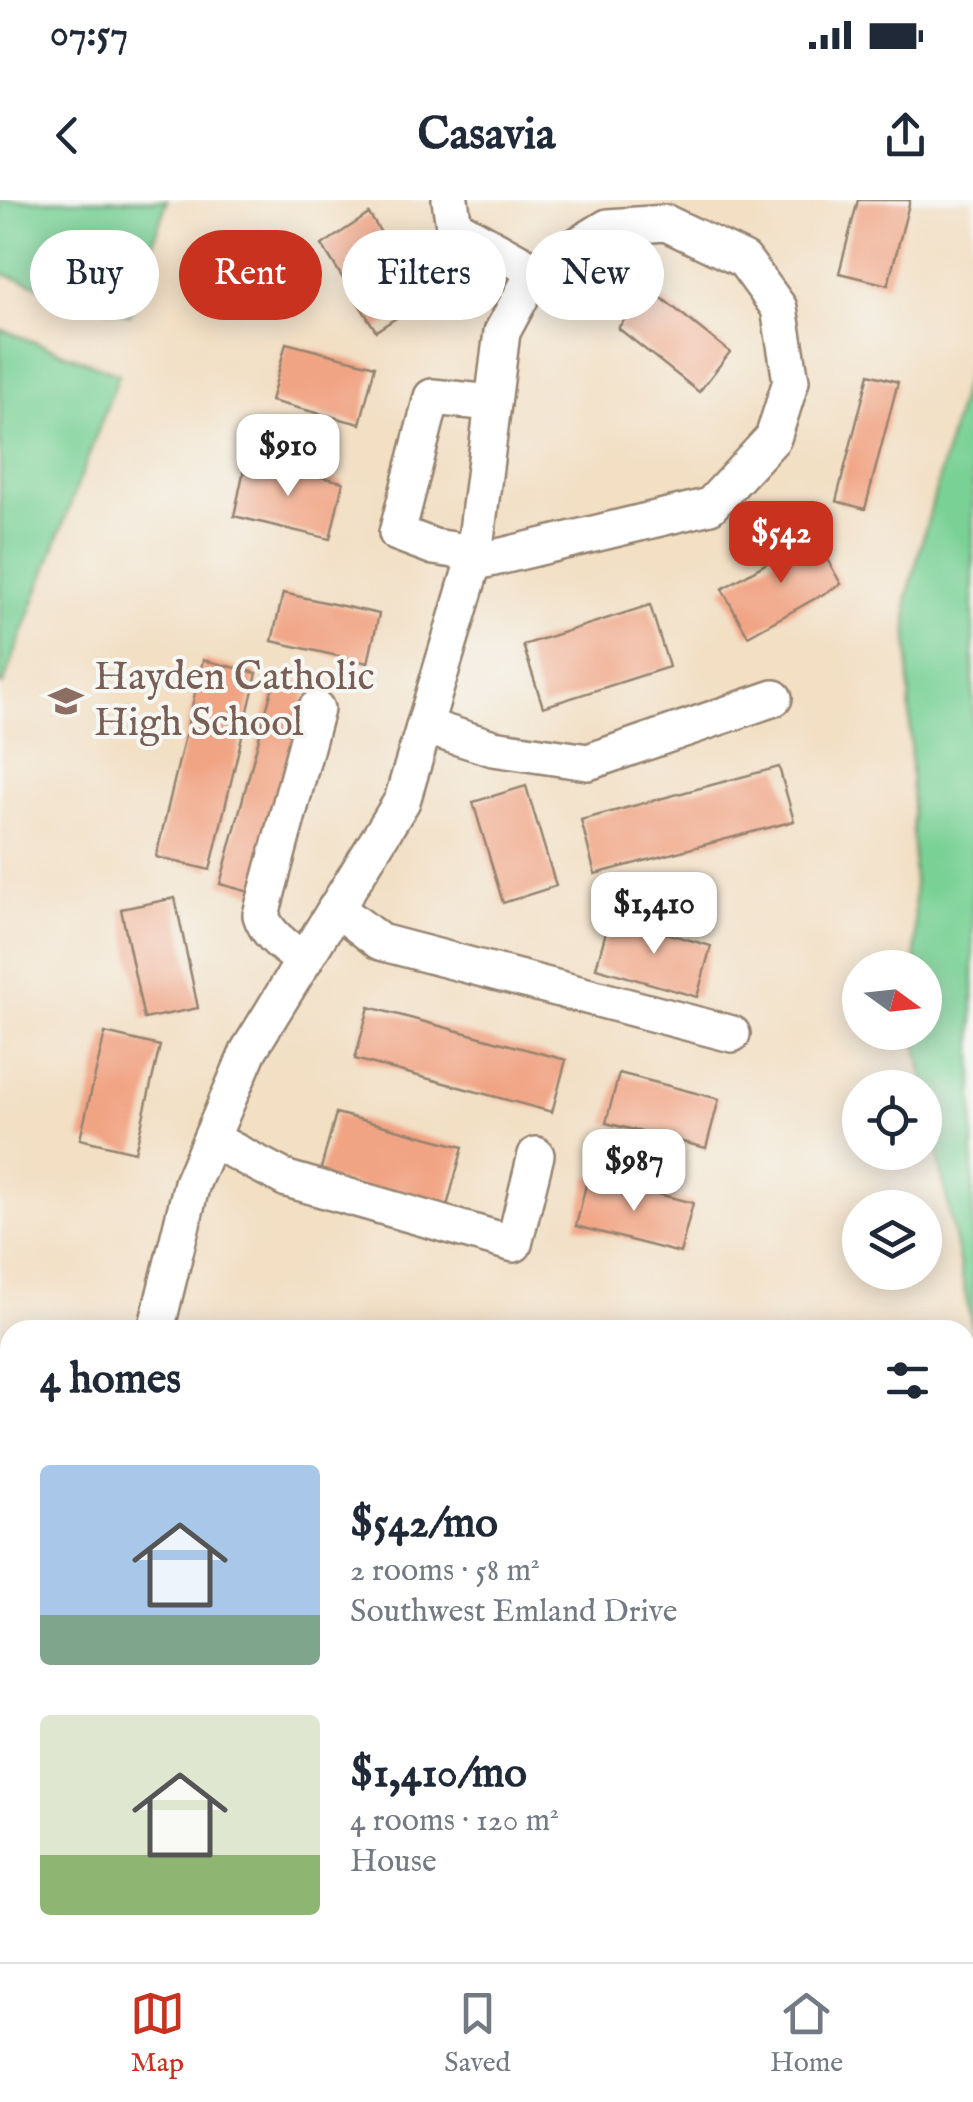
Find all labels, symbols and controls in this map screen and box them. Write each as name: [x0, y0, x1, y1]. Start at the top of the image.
text: 07:57: [50, 11, 128, 59]
text: Casavia: [418, 107, 555, 164]
icon: back: [40, 108, 95, 163]
icon: share: [878, 108, 933, 163]
chip: Buy: [30, 230, 159, 320]
chip: Rent: [179, 230, 322, 320]
chip: Filters: [342, 230, 506, 320]
chip: New: [526, 230, 664, 320]
pin: $910: [229, 414, 347, 499]
text: $910: [258, 426, 318, 467]
pin: $542: [722, 501, 840, 586]
text: $542: [751, 513, 811, 554]
place label: Hayden Catholic High School: [94, 653, 375, 750]
school or university icon: Hayden Catholic High School: [47, 682, 85, 720]
pin: $1,410: [573, 872, 735, 957]
text: $1,410: [613, 884, 695, 925]
north arrow: [842, 950, 942, 1050]
map controls: [842, 950, 942, 1290]
button: locate: [842, 1070, 942, 1170]
pin: $987: [575, 1129, 693, 1214]
text: $987: [604, 1141, 664, 1182]
button: layers: [842, 1190, 942, 1290]
icon: filters: [880, 1353, 935, 1408]
text: 4 homes: [40, 1354, 181, 1407]
text: $542/mo: [350, 1498, 498, 1551]
icon: home: [120, 1505, 240, 1625]
text: 2 rooms · 58 m²: [350, 1551, 540, 1592]
text: Southwest Emland Drive: [350, 1592, 678, 1633]
text: $1,410/mo: [350, 1748, 527, 1801]
icon: home: [120, 1755, 240, 1875]
text: 4 rooms · 120 m²: [350, 1801, 559, 1842]
text: House: [350, 1842, 437, 1883]
tab: Map: [130, 1986, 185, 2081]
tab: Saved: [444, 1986, 511, 2081]
tab: Home: [770, 1986, 843, 2081]

